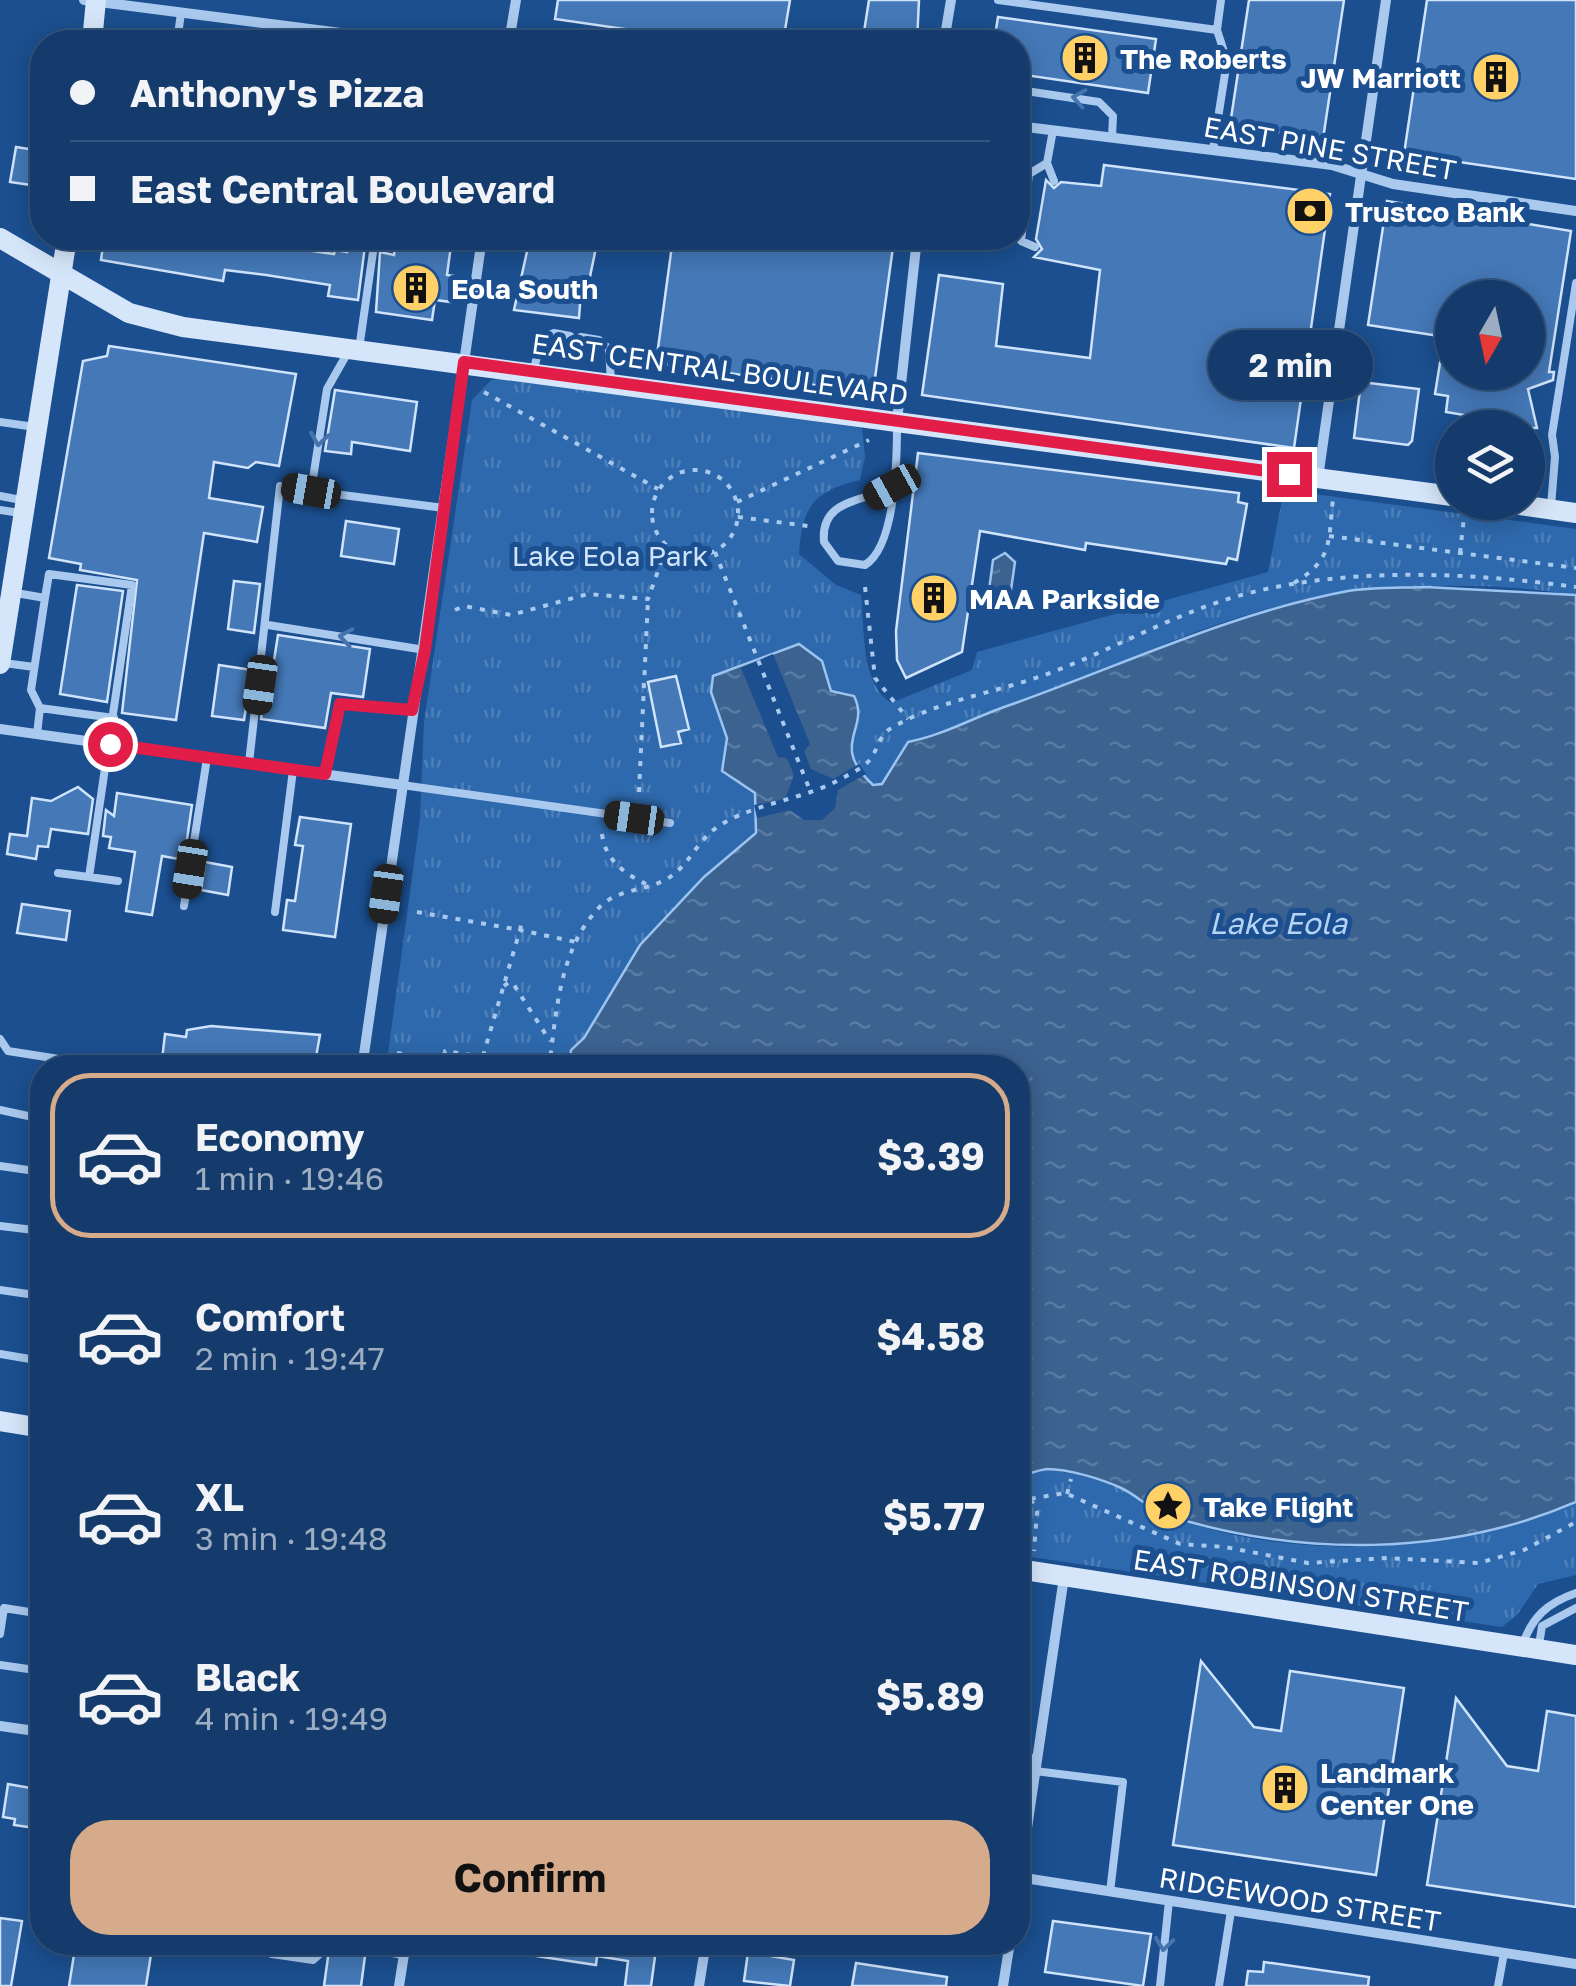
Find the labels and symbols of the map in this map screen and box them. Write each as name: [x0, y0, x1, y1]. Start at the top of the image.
building icon: The Roberts: [1059, 32, 1111, 84]
place label: The Roberts: [1120, 42, 1287, 75]
building icon: JW Marriott: [1470, 51, 1522, 103]
place label: JW Marriott: [1301, 61, 1461, 94]
one-way arrow: [1070, 88, 1087, 109]
street label: EAST PINE STREET: [1201, 110, 1459, 186]
bank icon: Trustco Bank: [1284, 185, 1336, 237]
place label: Trustco Bank: [1345, 195, 1525, 228]
building icon: Eola South: [390, 262, 442, 314]
place label: Eola South: [451, 272, 598, 305]
north arrow: [1435, 280, 1545, 390]
street label: EAST CENTRAL BOULEVARD: [530, 326, 910, 412]
callout: 2 min: [1206, 329, 1372, 399]
one-way arrow: [310, 430, 331, 447]
route end: [1267, 452, 1312, 497]
car: [858, 459, 926, 515]
car: [279, 471, 343, 511]
park label: Lake Eola Park: [512, 539, 708, 572]
building icon: MAA Parkside: [908, 572, 960, 624]
place label: MAA Parkside: [969, 582, 1160, 615]
one-way arrow: [338, 628, 355, 649]
car: [241, 653, 279, 717]
route start: [88, 722, 133, 767]
car: [602, 799, 666, 837]
car: [170, 837, 210, 901]
car: [367, 862, 405, 926]
water label: Lake Eola: [1209, 905, 1348, 941]
place icon: Take Flight: [1142, 1480, 1194, 1532]
place label: Take Flight: [1203, 1490, 1353, 1523]
street label: EAST ROBINSON STREET: [1131, 1542, 1471, 1628]
place label: Landmark Center One: [1320, 1756, 1474, 1821]
building icon: Landmark Center One: [1259, 1762, 1311, 1814]
street label: RIDGEWOOD STREET: [1157, 1860, 1443, 1938]
one-way arrow: [1154, 1936, 1175, 1952]

